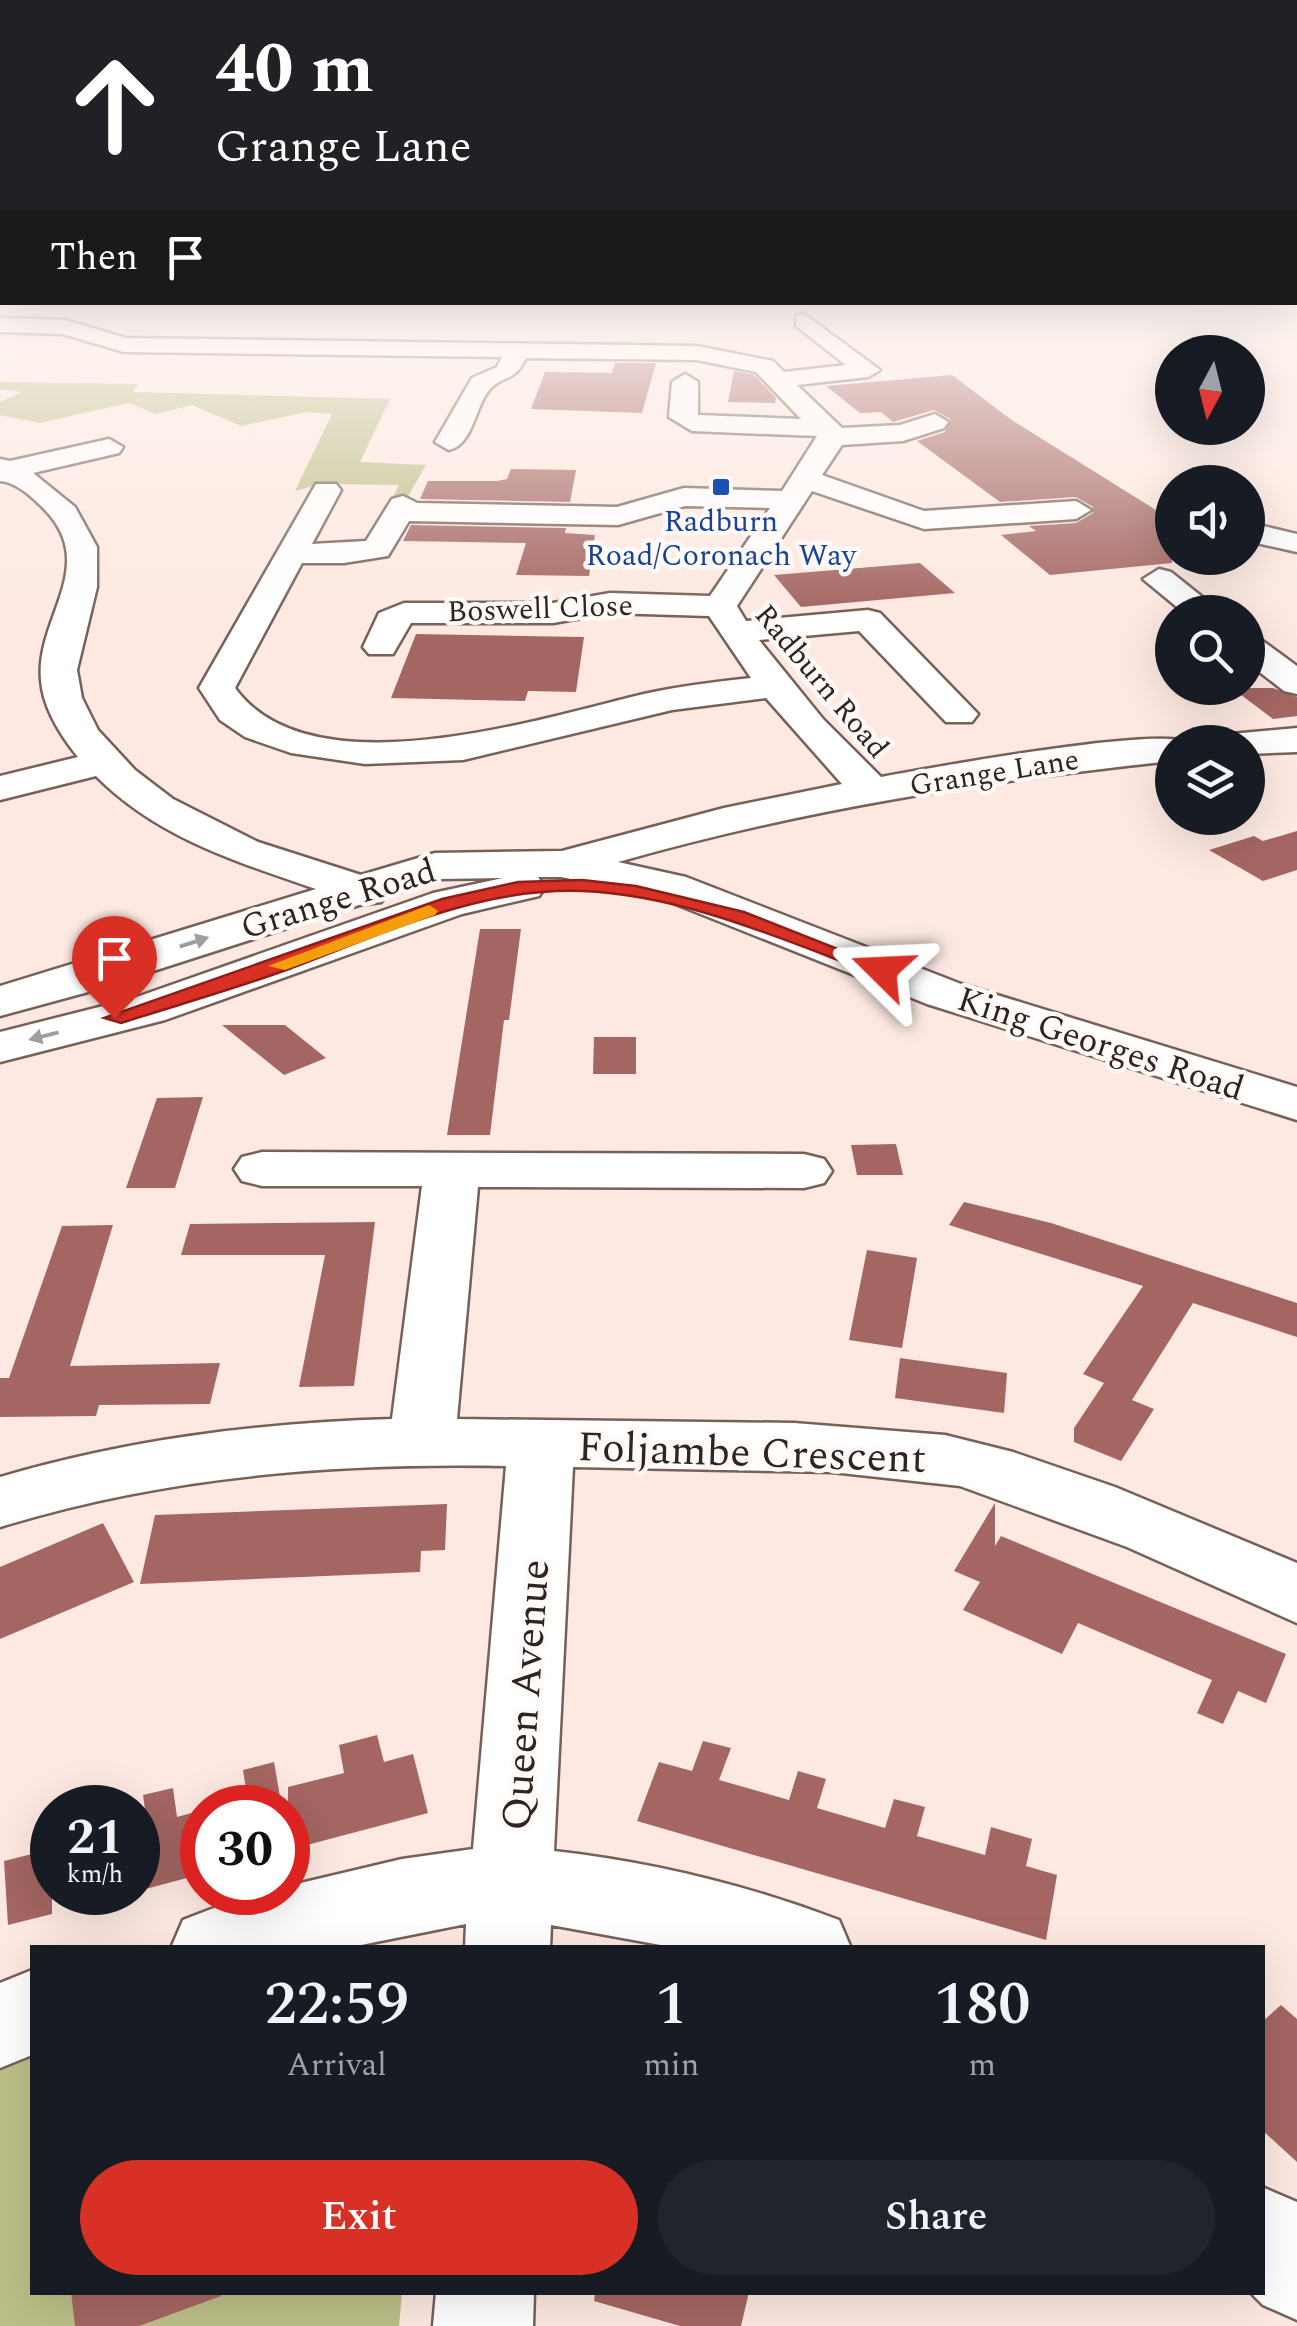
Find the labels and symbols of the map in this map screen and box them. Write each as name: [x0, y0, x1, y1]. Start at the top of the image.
north arrow: [1155, 335, 1265, 445]
marker: Radburn Road/Coronach Way: [710, 476, 732, 498]
place label: Radburn Road/Coronach Way: [586, 499, 858, 579]
street label: Boswell Close: [446, 583, 634, 635]
street label: Radburn Road: [743, 594, 900, 769]
street label: Grange Lane: [906, 737, 1082, 809]
street label: Grange Road: [234, 845, 443, 954]
pin: [72, 916, 157, 1019]
position arrow: [830, 918, 934, 1022]
one-way arrow: [179, 934, 209, 949]
street label: King Georges Road: [950, 973, 1251, 1116]
one-way arrow: [28, 1029, 59, 1044]
street label: Foljambe Crescent: [576, 1416, 927, 1491]
street label: Queen Avenue: [486, 1557, 567, 1833]
speed limit sign: 30: [180, 1785, 310, 1915]

